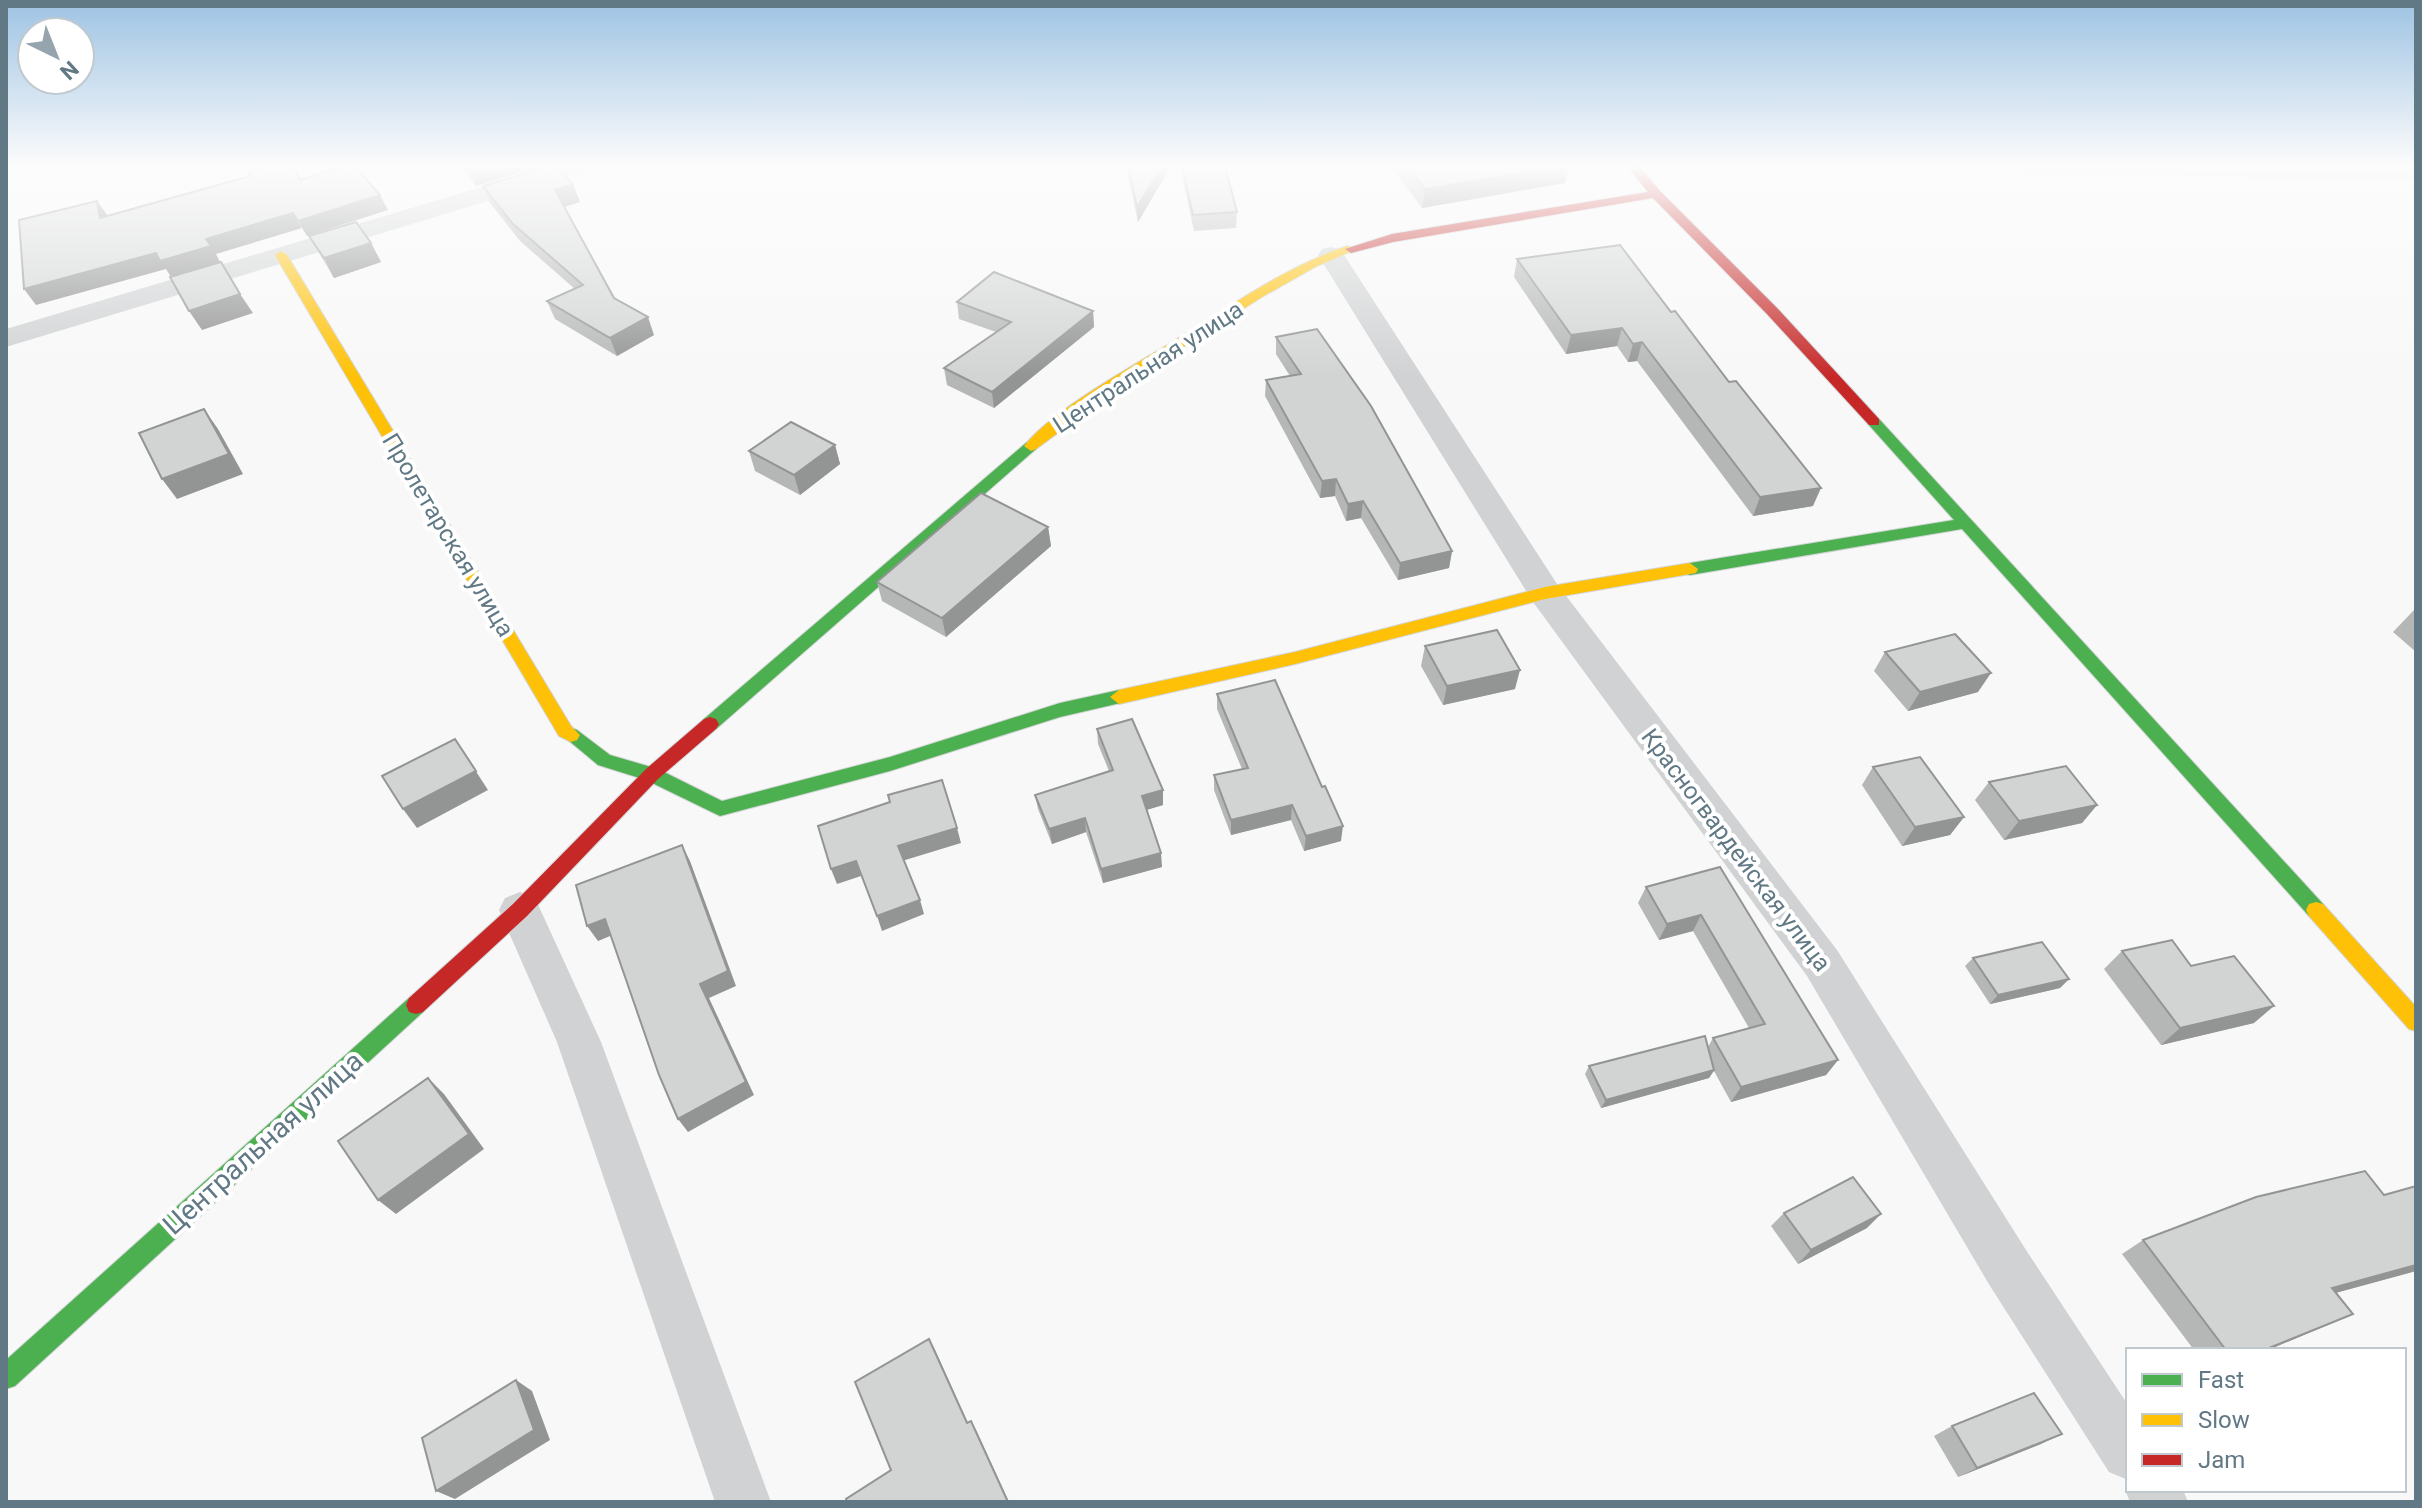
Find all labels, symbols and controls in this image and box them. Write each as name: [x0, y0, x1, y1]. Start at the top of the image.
north arrow: [16, 16, 96, 96]
text: N: [55, 56, 84, 85]
street label: Центральная улица: [1048, 295, 1248, 439]
street label: Пролетарская улица: [376, 428, 520, 642]
street label: Красногвардейская улица: [1636, 723, 1836, 977]
street label: Центральная улица: [156, 1044, 370, 1242]
legend: [2126, 1348, 2406, 1492]
text: Fast: [2198, 1366, 2244, 1394]
text: Slow: [2198, 1406, 2250, 1434]
text: Jam: [2198, 1446, 2245, 1474]

